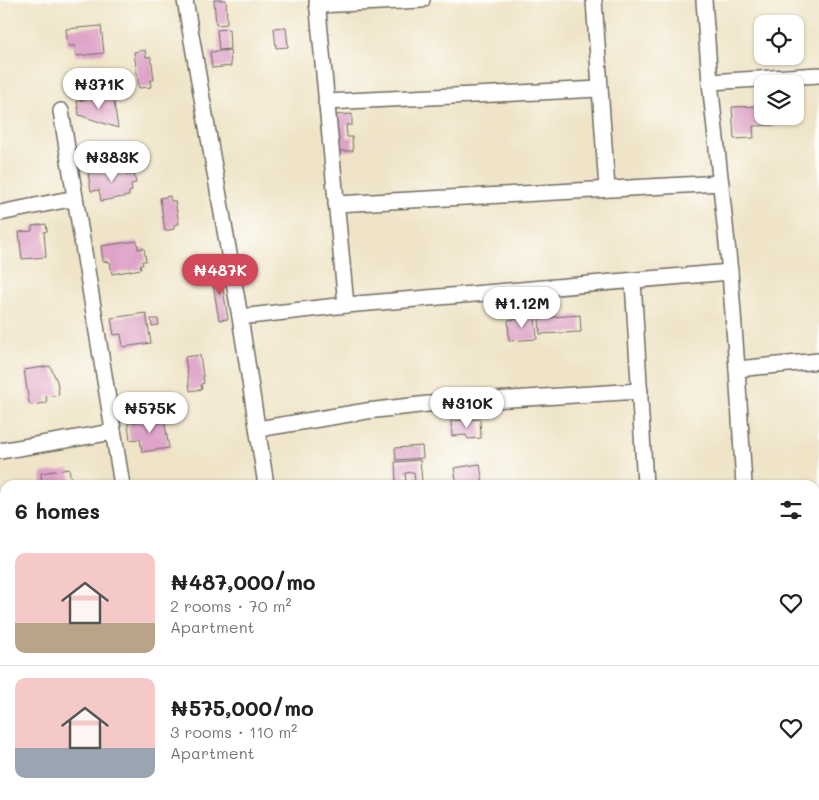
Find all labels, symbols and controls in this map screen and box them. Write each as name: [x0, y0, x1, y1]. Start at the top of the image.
map controls: [754, 15, 804, 125]
button: locate: [754, 15, 804, 65]
pin: ₦371K: [64, 68, 134, 110]
text: ₦371K: [74, 73, 124, 94]
button: layers: [754, 75, 804, 125]
pin: ₦383K: [77, 140, 147, 183]
text: ₦383K: [85, 146, 139, 167]
pin: ₦487K: [185, 254, 255, 296]
text: ₦487K: [193, 259, 247, 280]
pin: ₦1.12M: [481, 286, 563, 329]
text: ₦1.12M: [494, 292, 550, 313]
pin: ₦310K: [432, 386, 502, 429]
pin: ₦575K: [115, 392, 185, 434]
text: ₦310K: [441, 392, 493, 413]
text: ₦575K: [124, 397, 176, 418]
icon: filters: [777, 496, 805, 524]
text: 6 homes: [15, 497, 100, 524]
text: ₦487,000/mo: [170, 568, 316, 595]
icon: home: [55, 573, 115, 633]
icon: heart: [777, 589, 805, 617]
text: 2 rooms · 70 m²: [170, 595, 291, 616]
text: Apartment: [170, 616, 255, 637]
text: ₦575,000/mo: [170, 694, 314, 721]
icon: home: [55, 698, 115, 758]
icon: heart: [777, 714, 805, 742]
text: 3 rooms · 110 m²: [170, 721, 297, 742]
text: Apartment: [170, 742, 255, 763]

